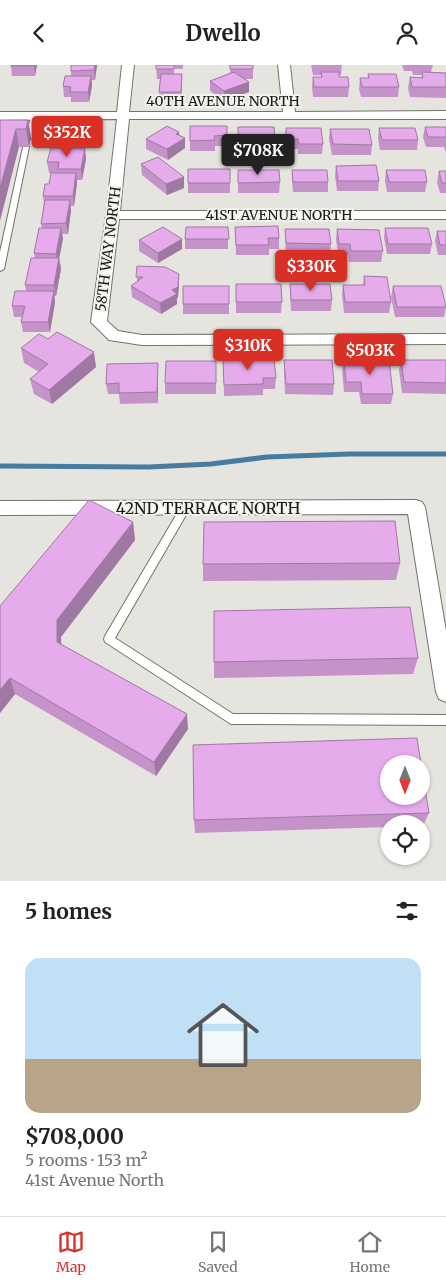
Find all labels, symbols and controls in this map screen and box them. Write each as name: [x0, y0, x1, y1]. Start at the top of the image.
icon: back: [25, 19, 53, 47]
text: Dwello: [185, 19, 261, 47]
icon: person: [393, 19, 421, 47]
street label: 40TH AVENUE NORTH: [146, 92, 300, 110]
pin: $352K: [32, 116, 102, 158]
text: $352K: [43, 122, 91, 142]
pin: $708K: [223, 133, 293, 176]
text: $708K: [232, 140, 284, 160]
street label: 58TH WAY NORTH: [91, 185, 125, 313]
street label: 41ST AVENUE NORTH: [206, 206, 352, 224]
pin: $330K: [276, 249, 346, 292]
text: $330K: [286, 256, 336, 276]
pin: $310K: [213, 329, 283, 371]
pin: $503K: [335, 333, 405, 376]
text: $310K: [224, 335, 272, 355]
text: $503K: [345, 340, 395, 360]
street label: 42ND TERRACE NORTH: [116, 498, 300, 518]
north arrow: [380, 755, 430, 805]
map controls: [380, 755, 430, 865]
button: locate: [380, 815, 430, 865]
icon: filters: [393, 897, 421, 925]
text: 5 homes: [25, 898, 112, 925]
icon: home: [178, 990, 268, 1080]
text: $708,000: [25, 1123, 124, 1150]
text: 5 rooms · 153 m²: [25, 1150, 147, 1170]
text: 41st Avenue North: [25, 1170, 164, 1190]
tab: Map: [56, 1228, 86, 1276]
tab: Saved: [198, 1228, 238, 1276]
tab: Home: [350, 1228, 390, 1276]

